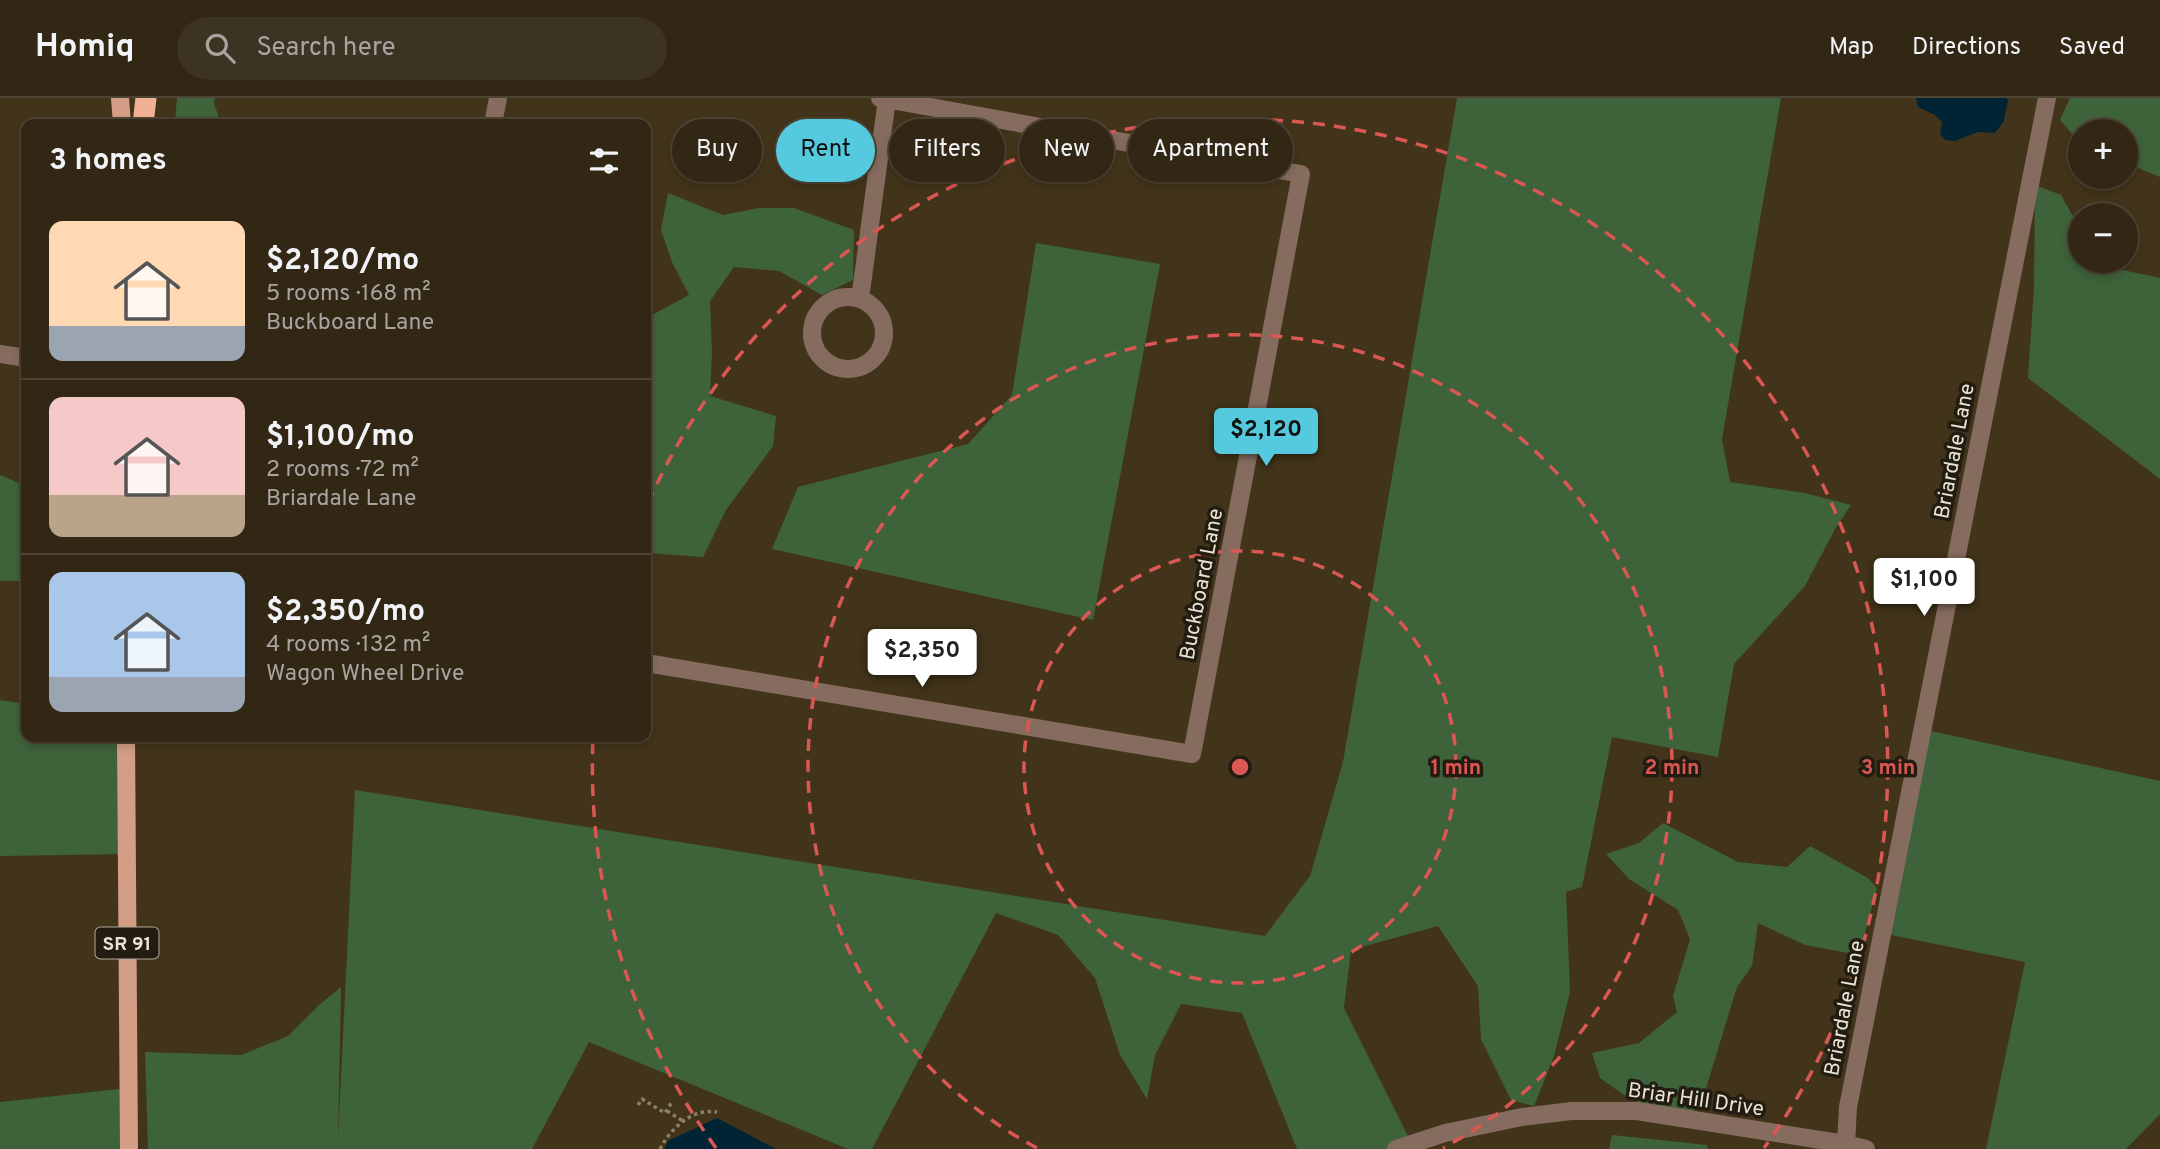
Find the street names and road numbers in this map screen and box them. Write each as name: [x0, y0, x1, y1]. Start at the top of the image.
street label: Briardale Lane: [1929, 381, 1982, 521]
street label: Buckboard Lane: [1175, 506, 1230, 662]
road number: SR 91: [96, 928, 158, 958]
street label: Briardale Lane: [1819, 938, 1872, 1078]
street label: Briar Hill Drive: [1626, 1078, 1766, 1123]

